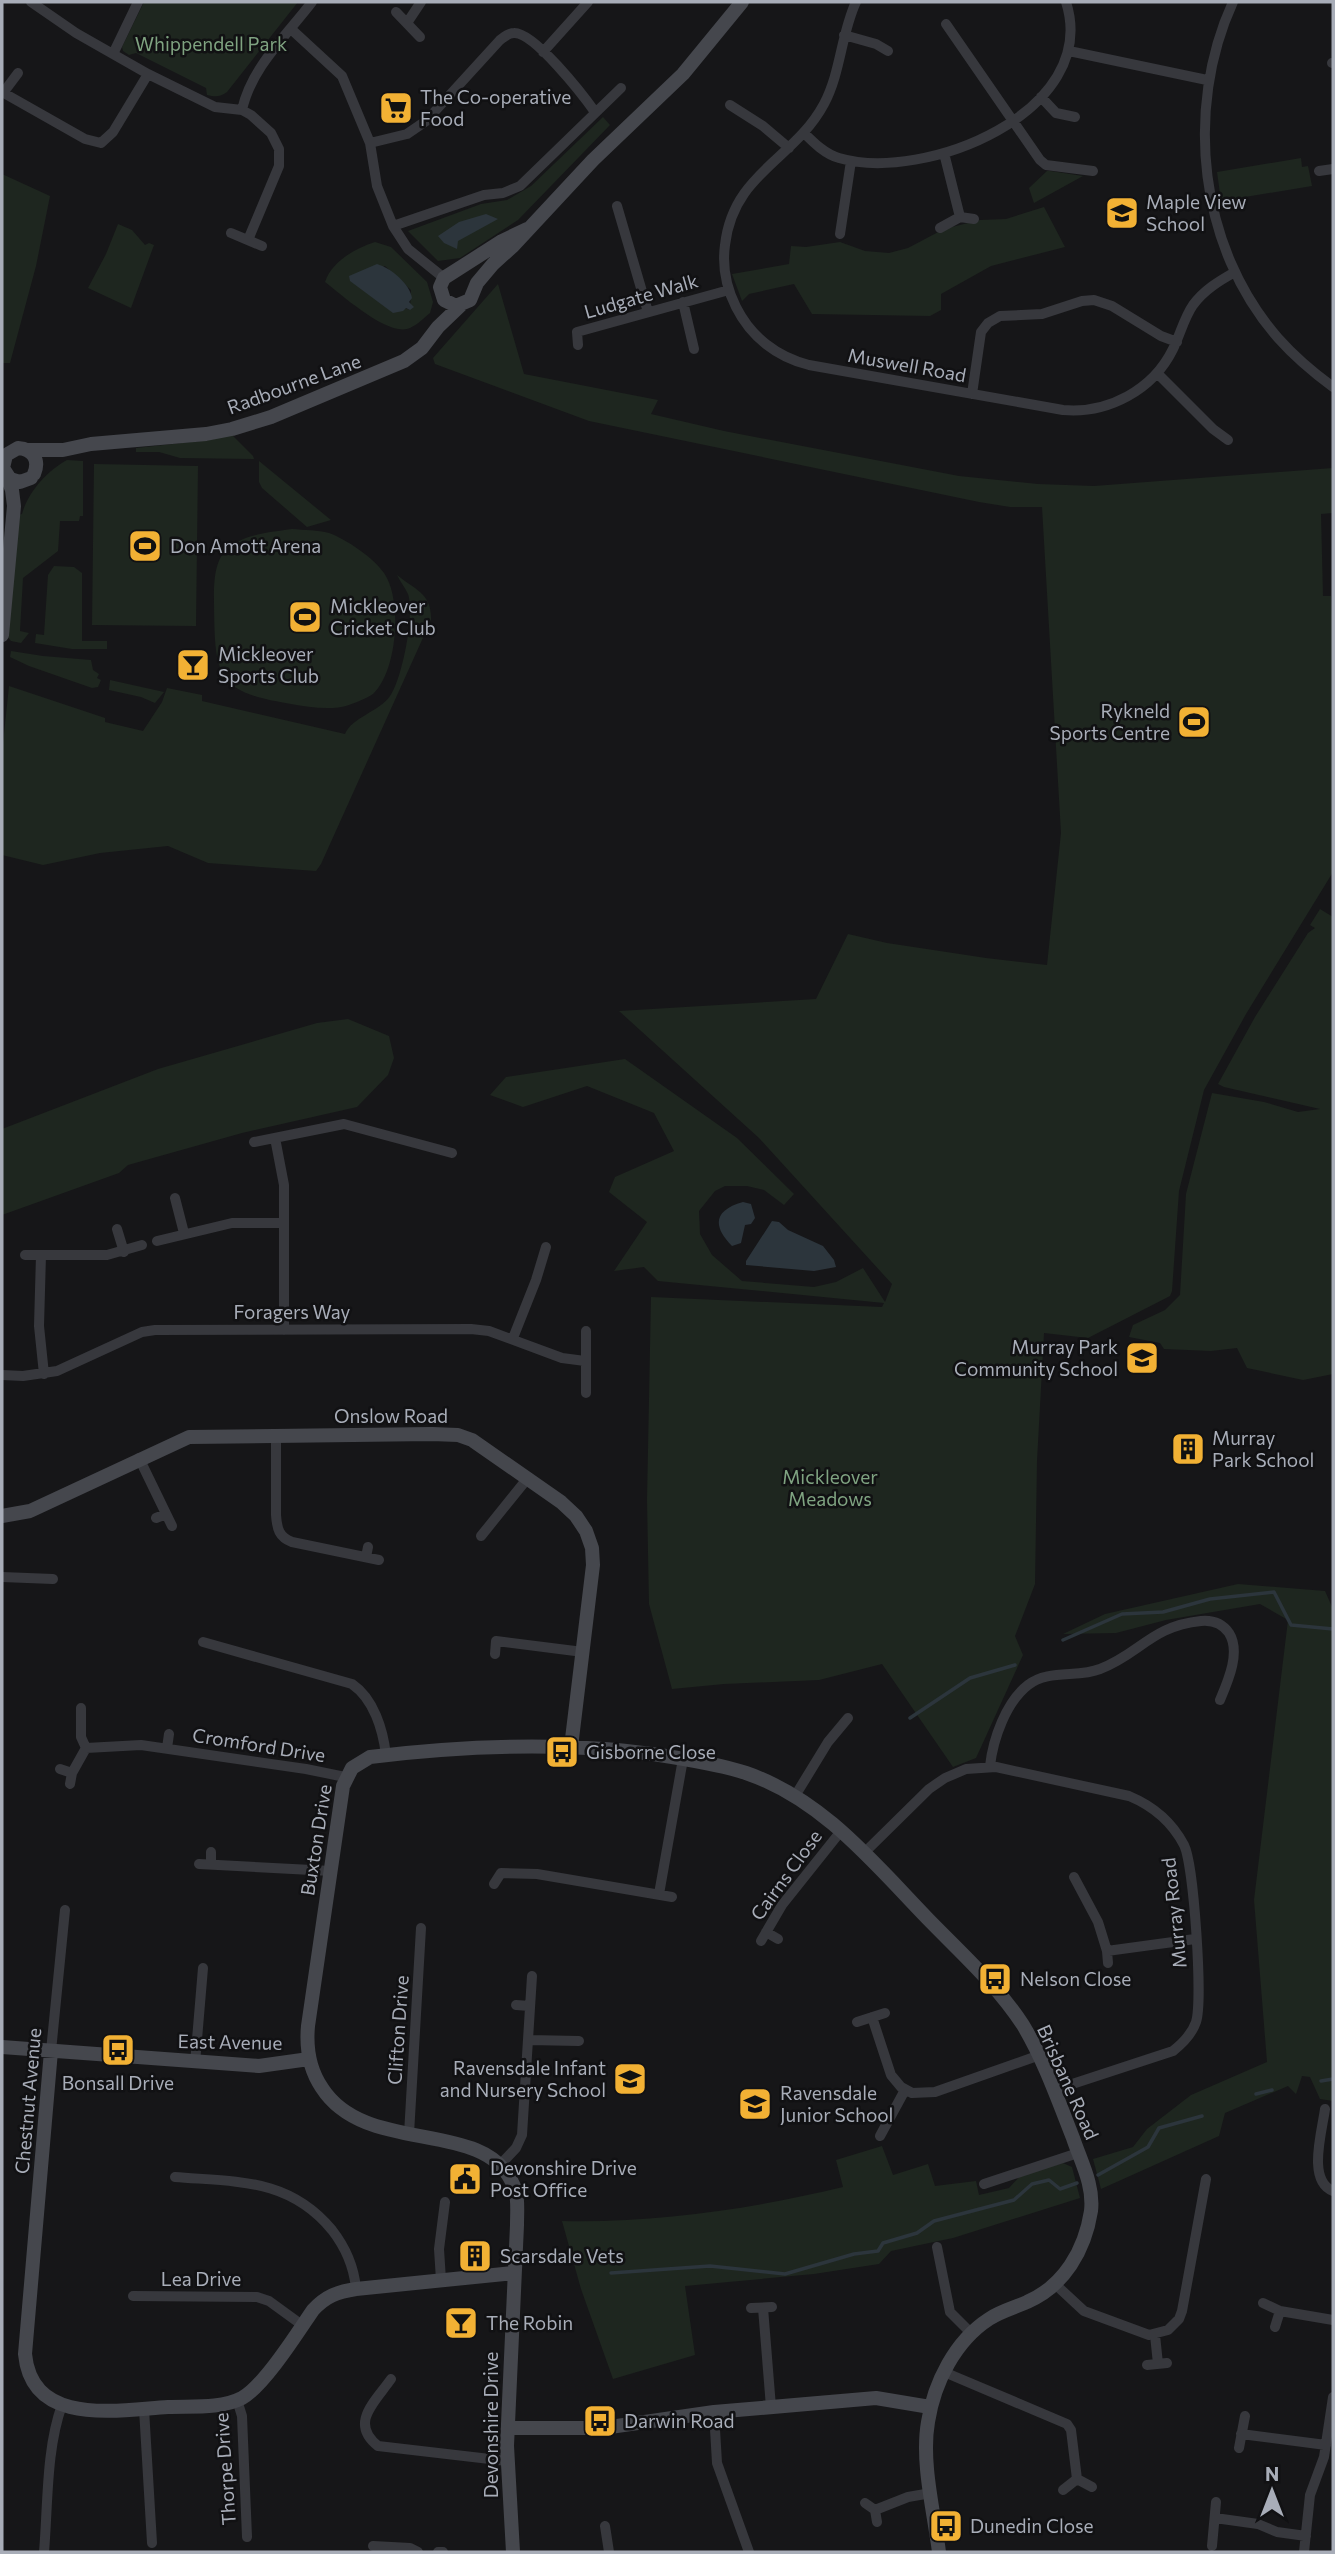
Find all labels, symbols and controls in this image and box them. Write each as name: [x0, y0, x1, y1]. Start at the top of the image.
park label: Whippendell Park: [135, 32, 287, 55]
place label: The Co-operative Food: [420, 85, 571, 130]
supermarket icon: The Co-operative Food: [377, 89, 415, 127]
place label: Maple View School: [1146, 190, 1247, 235]
school or university icon: Maple View School: [1103, 194, 1141, 232]
street label: Ludgate Walk: [581, 268, 700, 323]
street label: Muswell Road: [846, 343, 968, 386]
street label: Radbourne Lane: [224, 349, 364, 418]
sports icon: Don Amott Arena: [126, 527, 164, 565]
place label: Don Amott Arena: [170, 534, 321, 557]
place label: Mickleover Cricket Club: [330, 594, 436, 639]
sports icon: Mickleover Cricket Club: [286, 598, 324, 636]
place label: Mickleover Sports Club: [218, 642, 319, 687]
bar icon: Mickleover Sports Club: [174, 646, 212, 684]
place label: Rykneld Sports Centre: [1050, 699, 1170, 744]
sports icon: Rykneld Sports Centre: [1175, 703, 1213, 741]
street label: Foragers Way: [234, 1300, 351, 1323]
place label: Murray Park Community School: [954, 1335, 1118, 1380]
school or university icon: Murray Park Community School: [1123, 1339, 1161, 1377]
street label: Onslow Road: [334, 1404, 448, 1427]
place label: Murray Park School: [1212, 1426, 1314, 1471]
building icon: Murray Park School: [1169, 1430, 1207, 1468]
park label: Mickleover Meadows: [782, 1465, 878, 1510]
street label: Cromford Drive: [191, 1723, 327, 1766]
bus stop icon: Gisborne Close: [543, 1733, 581, 1771]
place label: Gisborne Close: [586, 1740, 716, 1763]
street label: Buxton Drive: [295, 1783, 336, 1897]
street label: Cairns Close: [745, 1825, 826, 1924]
street label: Murray Road: [1156, 1856, 1191, 1970]
bus stop icon: Nelson Close: [976, 1960, 1014, 1998]
place label: Nelson Close: [1020, 1967, 1131, 1990]
street label: Clifton Drive: [382, 1974, 413, 2085]
street label: Brisbane Road: [1033, 2021, 1104, 2143]
street label: Chestnut Avenue: [10, 2027, 45, 2175]
street label: East Avenue: [178, 2029, 282, 2054]
bus stop icon: Bonsall Drive: [99, 2031, 137, 2069]
place label: Ravensdale Infant and Nursery School: [440, 2056, 606, 2101]
school or university icon: Ravensdale Infant and Nursery School: [611, 2060, 649, 2098]
place label: Bonsall Drive: [62, 2071, 174, 2094]
place label: Ravensdale Junior School: [780, 2081, 893, 2126]
school or university icon: Ravensdale Junior School: [736, 2085, 774, 2123]
place label: Devonshire Drive Post Office: [490, 2156, 637, 2201]
public building icon: Devonshire Drive Post Office: [446, 2160, 484, 2198]
building icon: Scarsdale Vets: [456, 2237, 494, 2275]
place label: Scarsdale Vets: [500, 2244, 624, 2267]
street label: Lea Drive: [161, 2267, 241, 2290]
bar icon: The Robin: [442, 2304, 480, 2342]
place label: The Robin: [486, 2311, 573, 2334]
street label: Devonshire Drive: [479, 2352, 502, 2498]
bus stop icon: Darwin Road: [581, 2402, 619, 2440]
place label: Darwin Road: [624, 2409, 735, 2432]
street label: Thorpe Drive: [209, 2412, 240, 2526]
north arrow: [1237, 2456, 1307, 2526]
text: N: [1265, 2462, 1279, 2485]
bus stop icon: Dunedin Close: [927, 2507, 965, 2545]
place label: Dunedin Close: [970, 2514, 1094, 2537]

